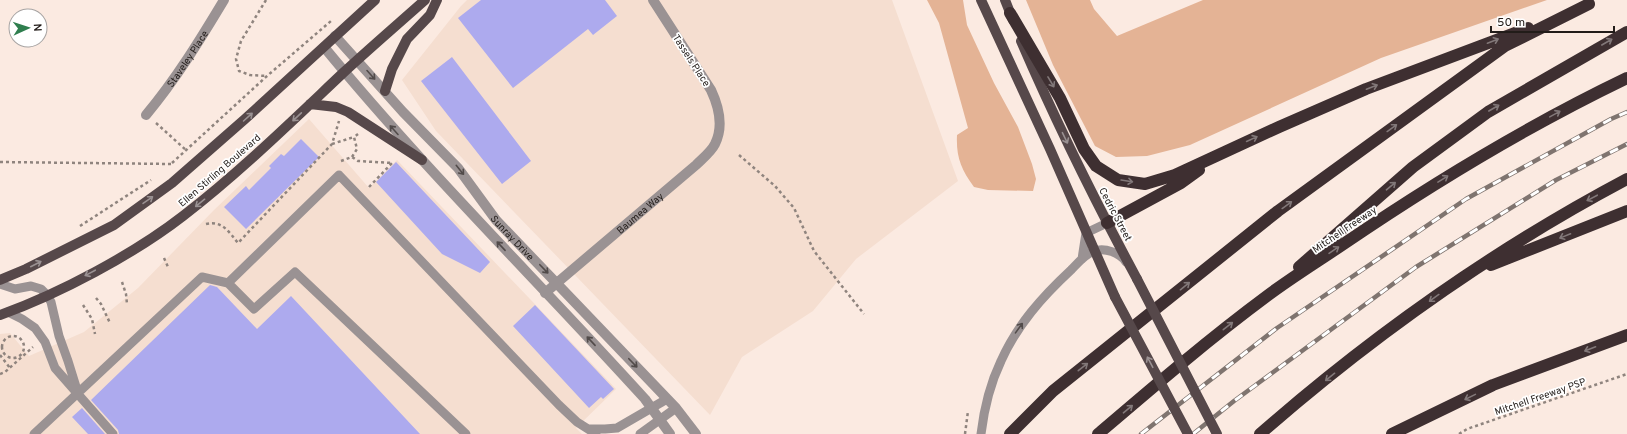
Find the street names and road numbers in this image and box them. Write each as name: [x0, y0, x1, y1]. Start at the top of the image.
street label: Staveley Place: [165, 28, 212, 90]
street label: Tassels Place: [669, 32, 712, 89]
street label: Ellen Stirling Boulevard: [176, 132, 264, 210]
street label: Cedric Street: [1095, 186, 1134, 244]
street label: Baumea Way: [614, 190, 667, 238]
street label: Mitchell Freeway: [1310, 204, 1380, 257]
street label: Sunray Drive: [487, 213, 536, 264]
street label: Mitchell Freeway PSP: [1493, 376, 1588, 419]

